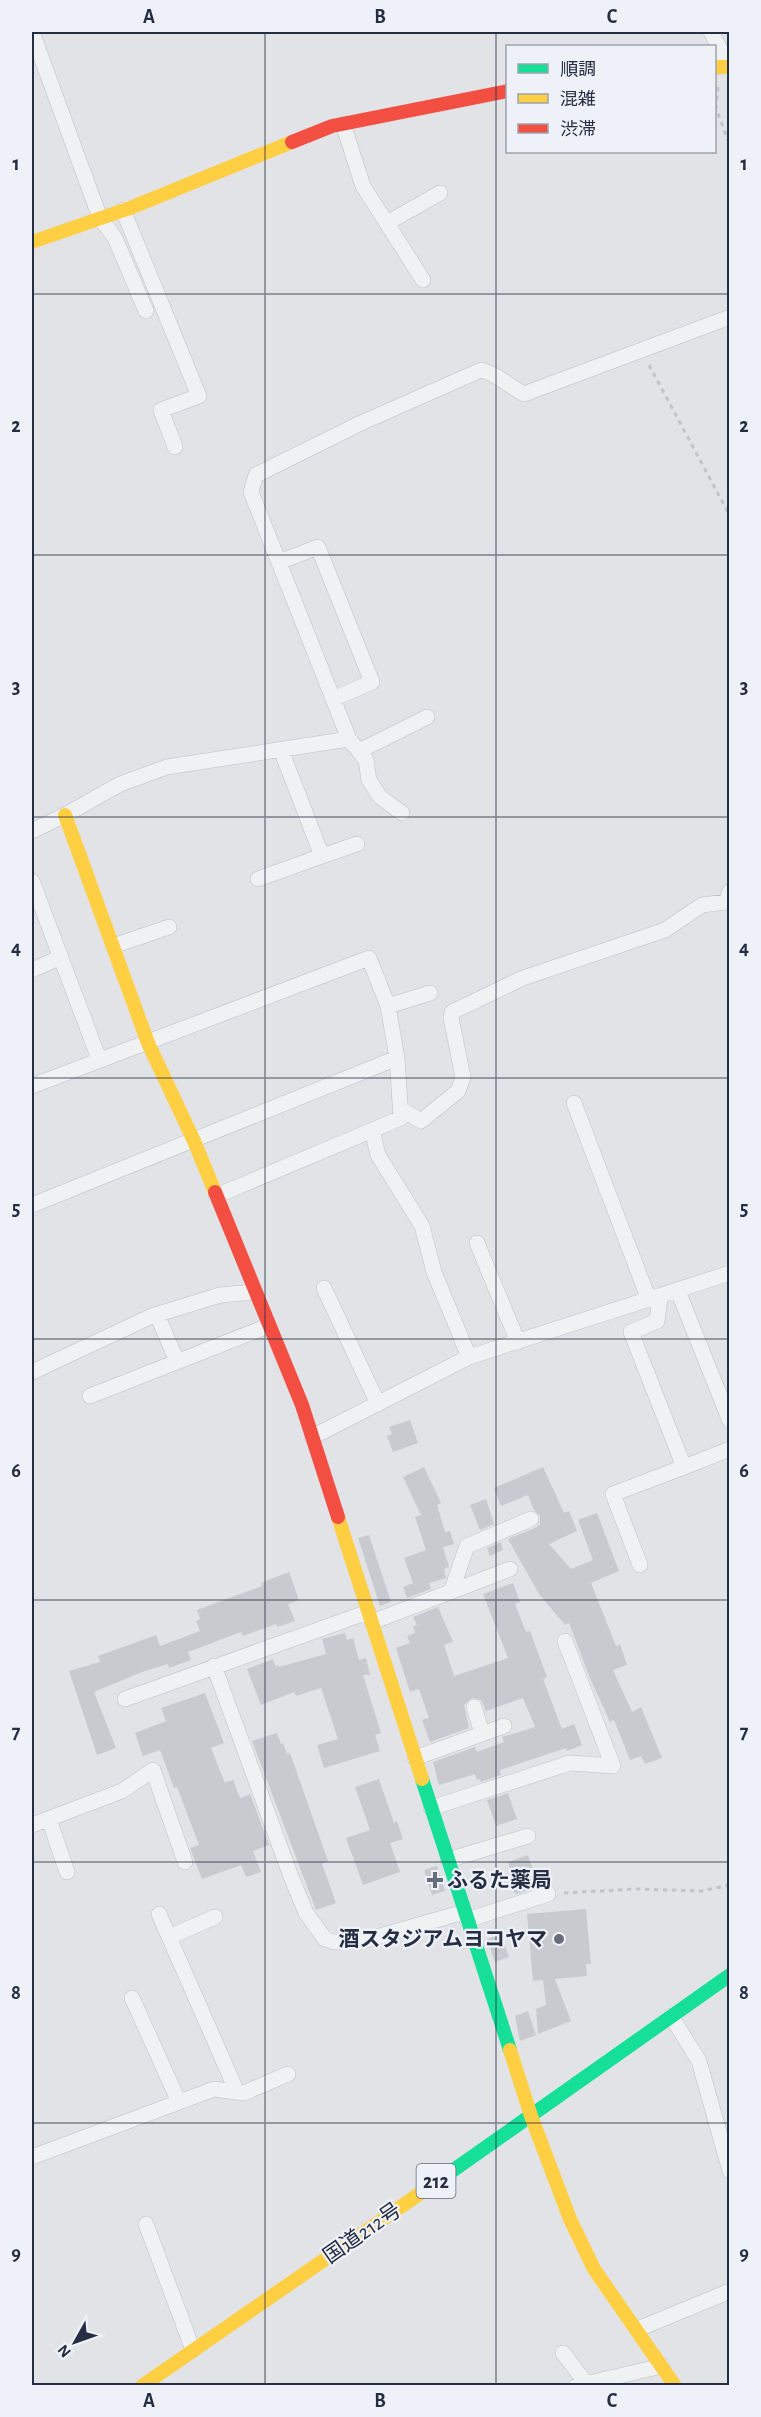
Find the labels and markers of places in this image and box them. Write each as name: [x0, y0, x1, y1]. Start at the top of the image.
place label: ふるた薬局: [447, 1869, 552, 1891]
marker: ふるた薬局: [428, 1873, 442, 1887]
place label: 酒スタジアムヨコヤマ: [338, 1928, 547, 1950]
marker: 酒スタジアムヨコヤマ: [552, 1932, 566, 1946]

